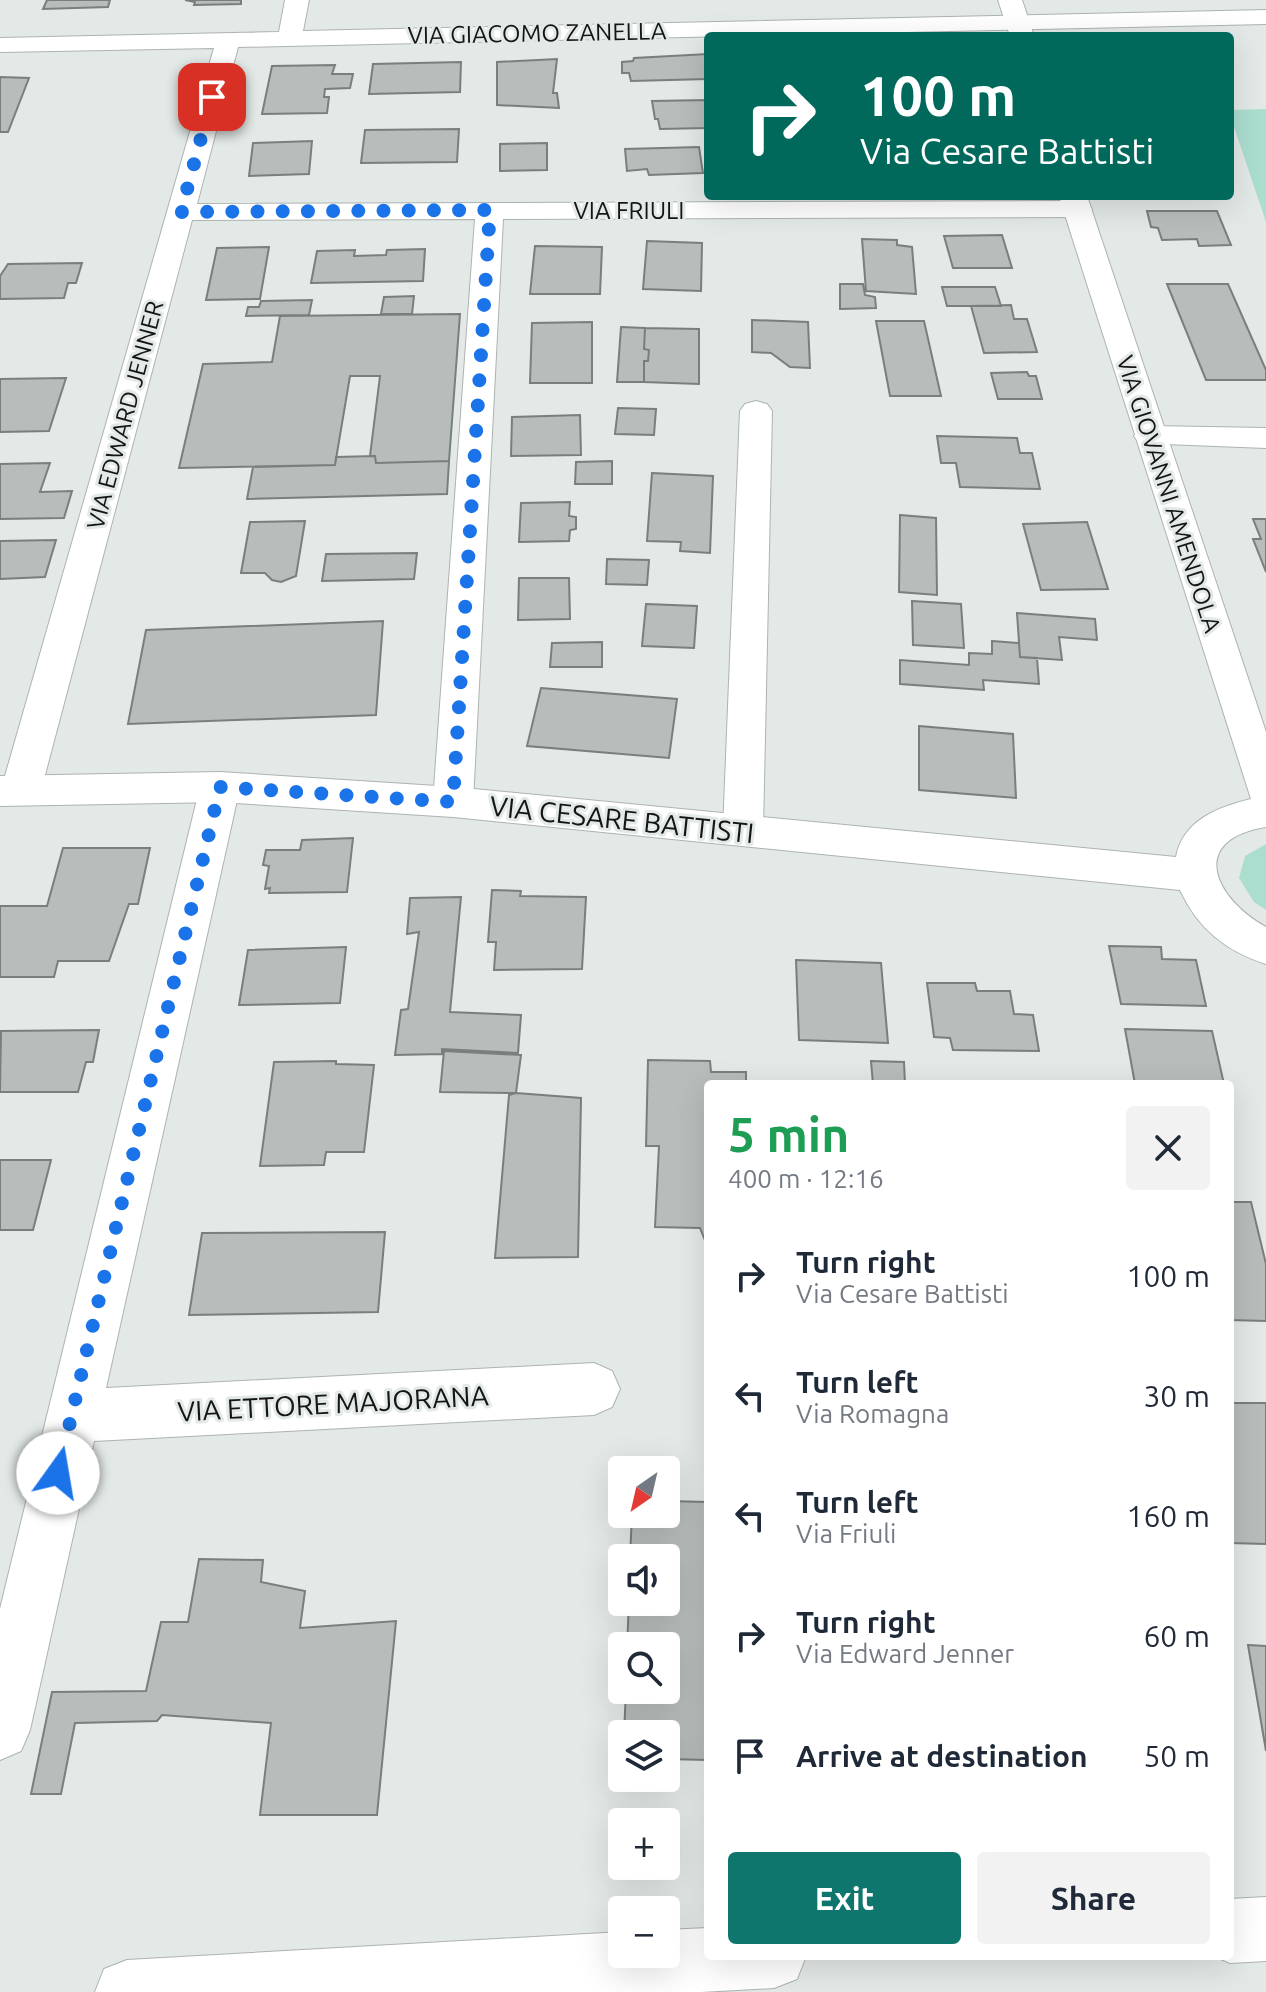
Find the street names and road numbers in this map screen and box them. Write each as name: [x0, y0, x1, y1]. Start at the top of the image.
street label: VIA GIACOMO ZANELLA: [407, 17, 667, 49]
street label: VIA FRIULI: [574, 197, 684, 224]
street label: VIA EDWARD JENNER: [81, 298, 169, 532]
street label: VIA GIOVANNI AMENDOLA: [1111, 352, 1227, 636]
street label: VIA CESARE BATTISTI: [488, 790, 756, 848]
street label: VIA ETTORE MAJORANA: [177, 1379, 489, 1427]

